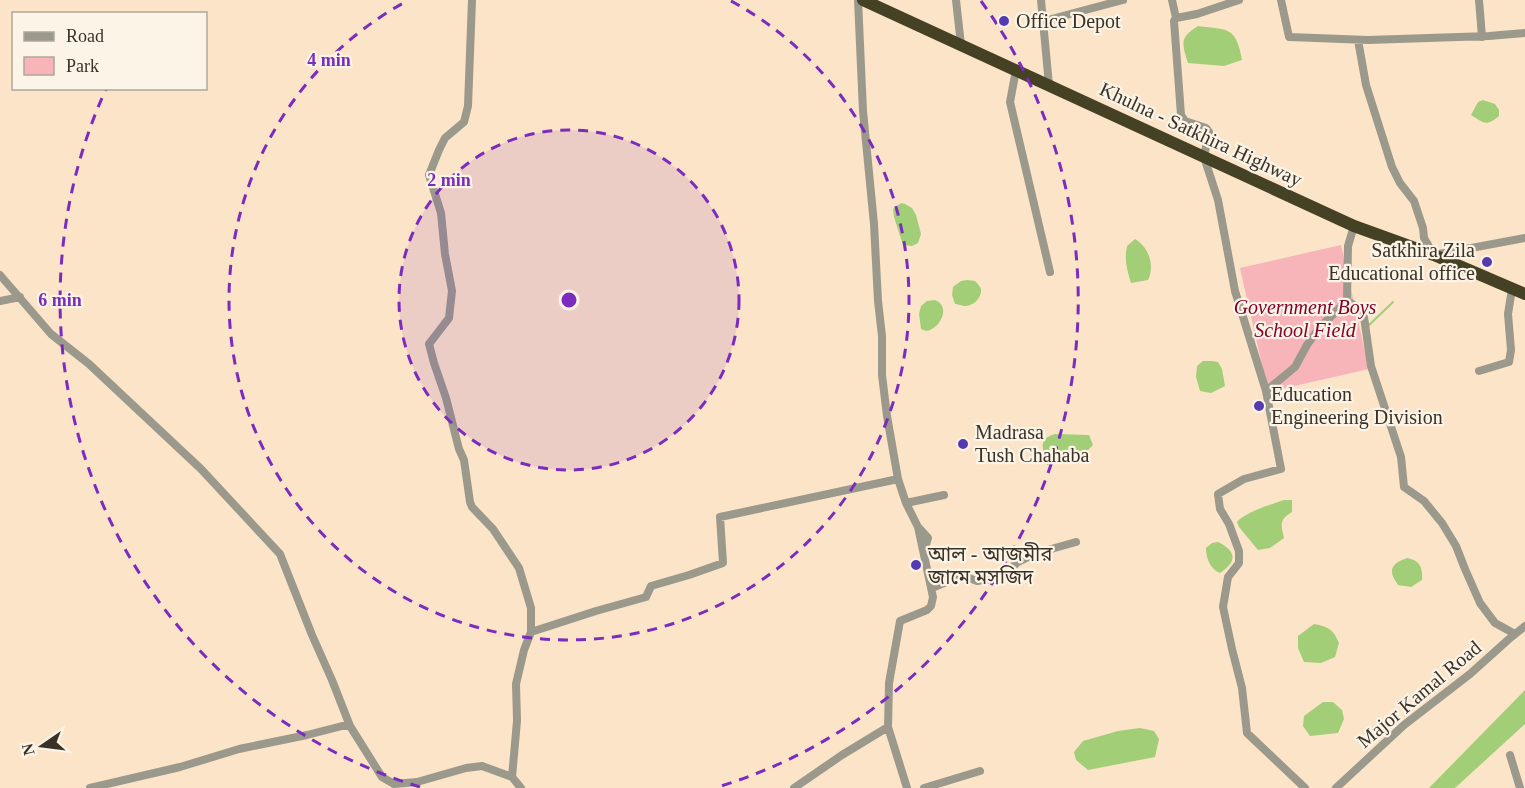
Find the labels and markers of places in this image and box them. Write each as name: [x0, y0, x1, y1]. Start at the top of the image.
place label: Office Depot: [1016, 10, 1121, 33]
marker: Office Depot: [997, 14, 1011, 28]
place label: Satkhira Zila Educational office: [1328, 239, 1475, 284]
marker: Satkhira Zila Educational office: [1480, 255, 1494, 269]
centre of rings: [559, 290, 579, 310]
place label: Education Engineering Division: [1271, 383, 1443, 429]
marker: Education Engineering Division: [1252, 399, 1266, 413]
place label: Madrasa Tush Chahaba: [975, 421, 1089, 466]
marker: Madrasa Tush Chahaba: [956, 437, 970, 451]
place label: আল - আজমীর জামে মসজিদ: [927, 542, 1053, 588]
marker: আল - আজমীর জামে মসজিদ: [909, 558, 923, 572]

